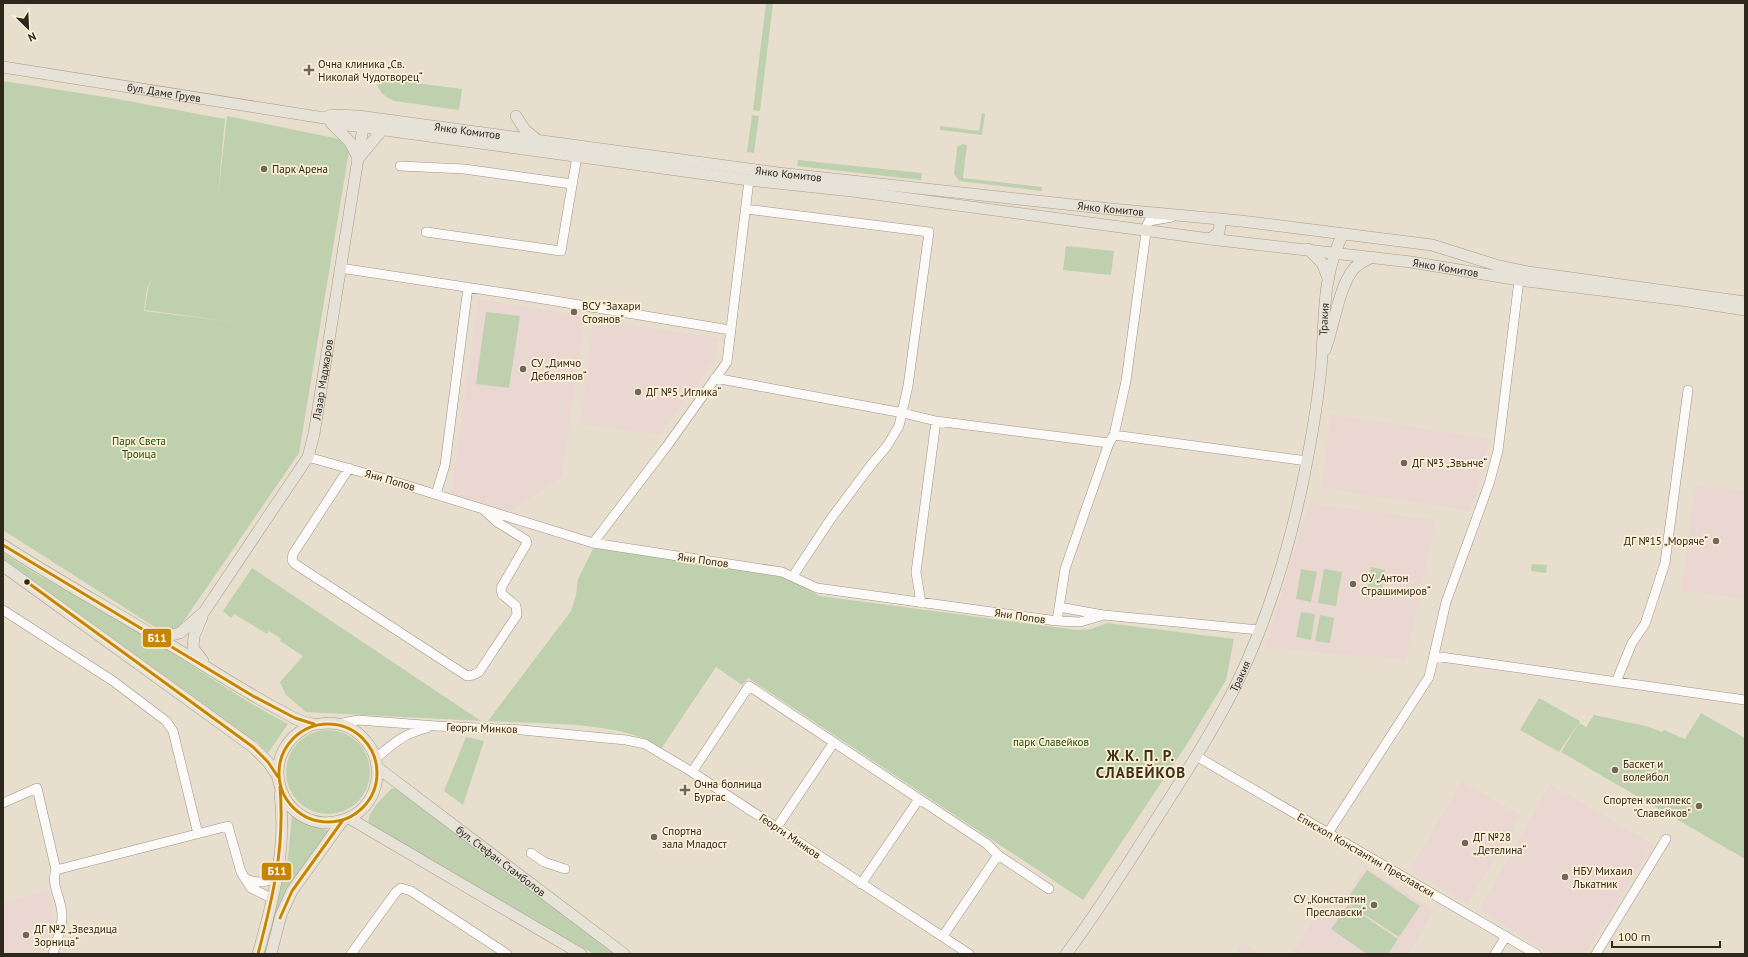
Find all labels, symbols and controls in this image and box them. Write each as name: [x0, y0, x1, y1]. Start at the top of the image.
north arrow: [8, 8, 48, 48]
text: N: [26, 29, 38, 45]
place label: Oчна клиника „Св. Николай Чудотворец“: [318, 57, 423, 84]
marker: Oчна клиника „Св. Николай Чудотворец“: [303, 64, 315, 76]
street label: бул. Даме Груев: [126, 80, 202, 105]
street label: Янко Комитов: [433, 119, 501, 142]
place label: Парк Арена: [272, 162, 328, 176]
street label: Янко Комитов: [754, 163, 822, 185]
marker: Парк Арена: [259, 164, 269, 174]
street label: Янко Комитов: [1077, 198, 1145, 219]
street label: Янко Комитов: [1412, 255, 1480, 280]
place label: ВСУ "Захари Стоянов": [582, 299, 641, 326]
street label: Тракия: [1316, 302, 1332, 336]
marker: ВСУ "Захари Стоянов": [569, 307, 579, 317]
street label: Лазар Маджаров: [309, 338, 336, 422]
place label: СУ „Димчо Дебелянов“: [531, 356, 587, 383]
marker: СУ „Димчо Дебелянов“: [518, 364, 528, 374]
place label: ДГ №5 „Иглика“: [646, 385, 721, 399]
marker: ДГ №5 „Иглика“: [633, 387, 643, 397]
park label: Парк Света Троица: [112, 434, 166, 461]
place label: ДГ №3 „Звънче“: [1412, 456, 1488, 470]
marker: ДГ №3 „Звънче“: [1399, 458, 1409, 468]
street label: Яни Попов: [363, 466, 417, 494]
place label: ДГ №15 „Моряче“: [1624, 534, 1708, 548]
marker: ДГ №15 „Моряче“: [1711, 536, 1721, 546]
street label: Яни Попов: [676, 549, 730, 571]
place label: ОУ „Антон Страшимиров“: [1361, 571, 1431, 598]
unlabelled marker: [22, 577, 32, 587]
marker: ОУ „Антон Страшимиров“: [1348, 579, 1358, 589]
street label: Яни Попов: [993, 605, 1047, 627]
line badge: Б11: [142, 628, 172, 648]
text: Б11: [148, 631, 166, 645]
street label: Тракия: [1227, 659, 1253, 694]
street label: Георги Минков: [446, 720, 518, 736]
park label: парк Славейков: [1013, 735, 1089, 749]
district label: Ж.К. П. Р. СЛАВЕЙКОВ: [1096, 746, 1186, 782]
place label: Баскет и волейбол: [1623, 757, 1669, 784]
marker: Баскет и волейбол: [1610, 765, 1620, 775]
place label: Oчна болница Бургас: [694, 777, 762, 804]
marker: Oчна болница Бургас: [679, 784, 691, 796]
place label: Спортен комплекс "Славейков": [1603, 793, 1691, 820]
marker: Спортен комплекс "Славейков": [1694, 801, 1704, 811]
street label: Георги Минков: [757, 810, 823, 862]
street label: Епископ Константин Преславски: [1295, 810, 1437, 900]
street label: бул. Стефан Стамболов: [453, 822, 549, 899]
place label: Спортна зала Младост: [662, 824, 728, 851]
place label: ДГ №28 „Детелина“: [1473, 830, 1527, 857]
marker: Спортна зала Младост: [649, 832, 659, 842]
marker: ДГ №28 „Детелина“: [1460, 838, 1470, 848]
line badge: Б11: [261, 862, 292, 881]
text: Б11: [268, 864, 286, 878]
place label: НБУ Михаил Лъкатник: [1572, 864, 1633, 891]
marker: НБУ Михаил Лъкатник: [1560, 872, 1570, 882]
place label: СУ „Константин Преславски“: [1294, 892, 1366, 919]
marker: СУ „Константин Преславски“: [1369, 900, 1379, 910]
place label: ДГ №2 „Звездица Зорница“: [34, 922, 117, 949]
scale bar: [1612, 923, 1720, 949]
text: 100 m: [1618, 929, 1651, 944]
marker: ДГ №2 „Звездица Зорница“: [21, 930, 31, 940]

